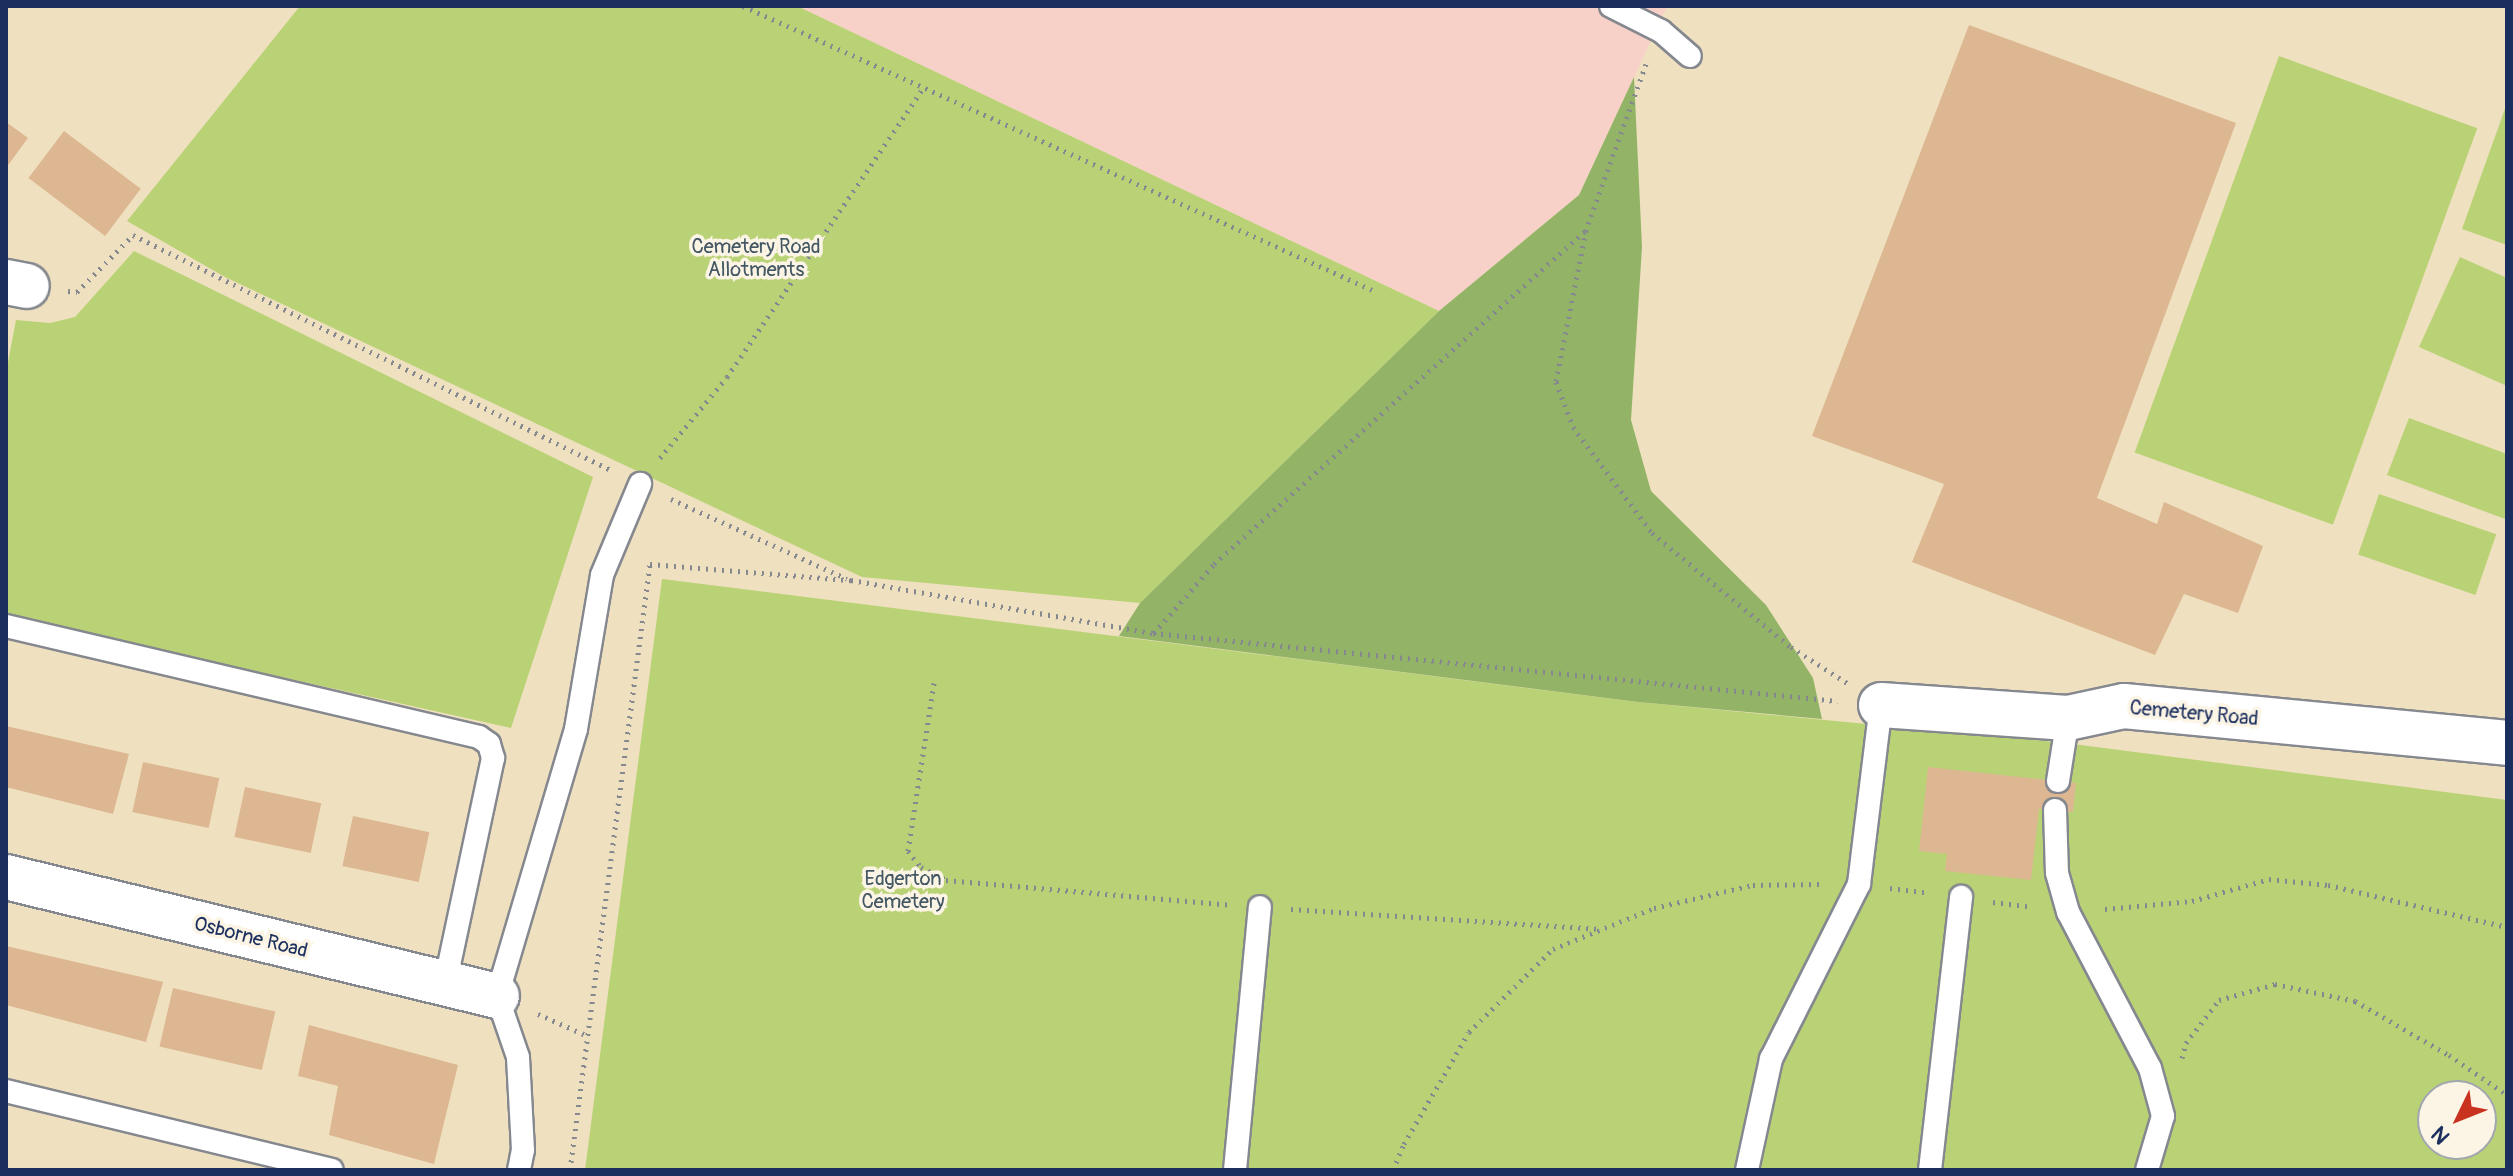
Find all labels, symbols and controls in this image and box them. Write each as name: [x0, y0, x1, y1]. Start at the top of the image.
park label: Cemetery Road Allotments: [692, 234, 820, 281]
street label: Cemetery Road: [2129, 695, 2259, 731]
park label: Edgerton Cemetery: [861, 867, 945, 914]
street label: Osborne Road: [192, 911, 310, 963]
north arrow: [2417, 1080, 2497, 1160]
text: N: [2426, 1120, 2456, 1150]

